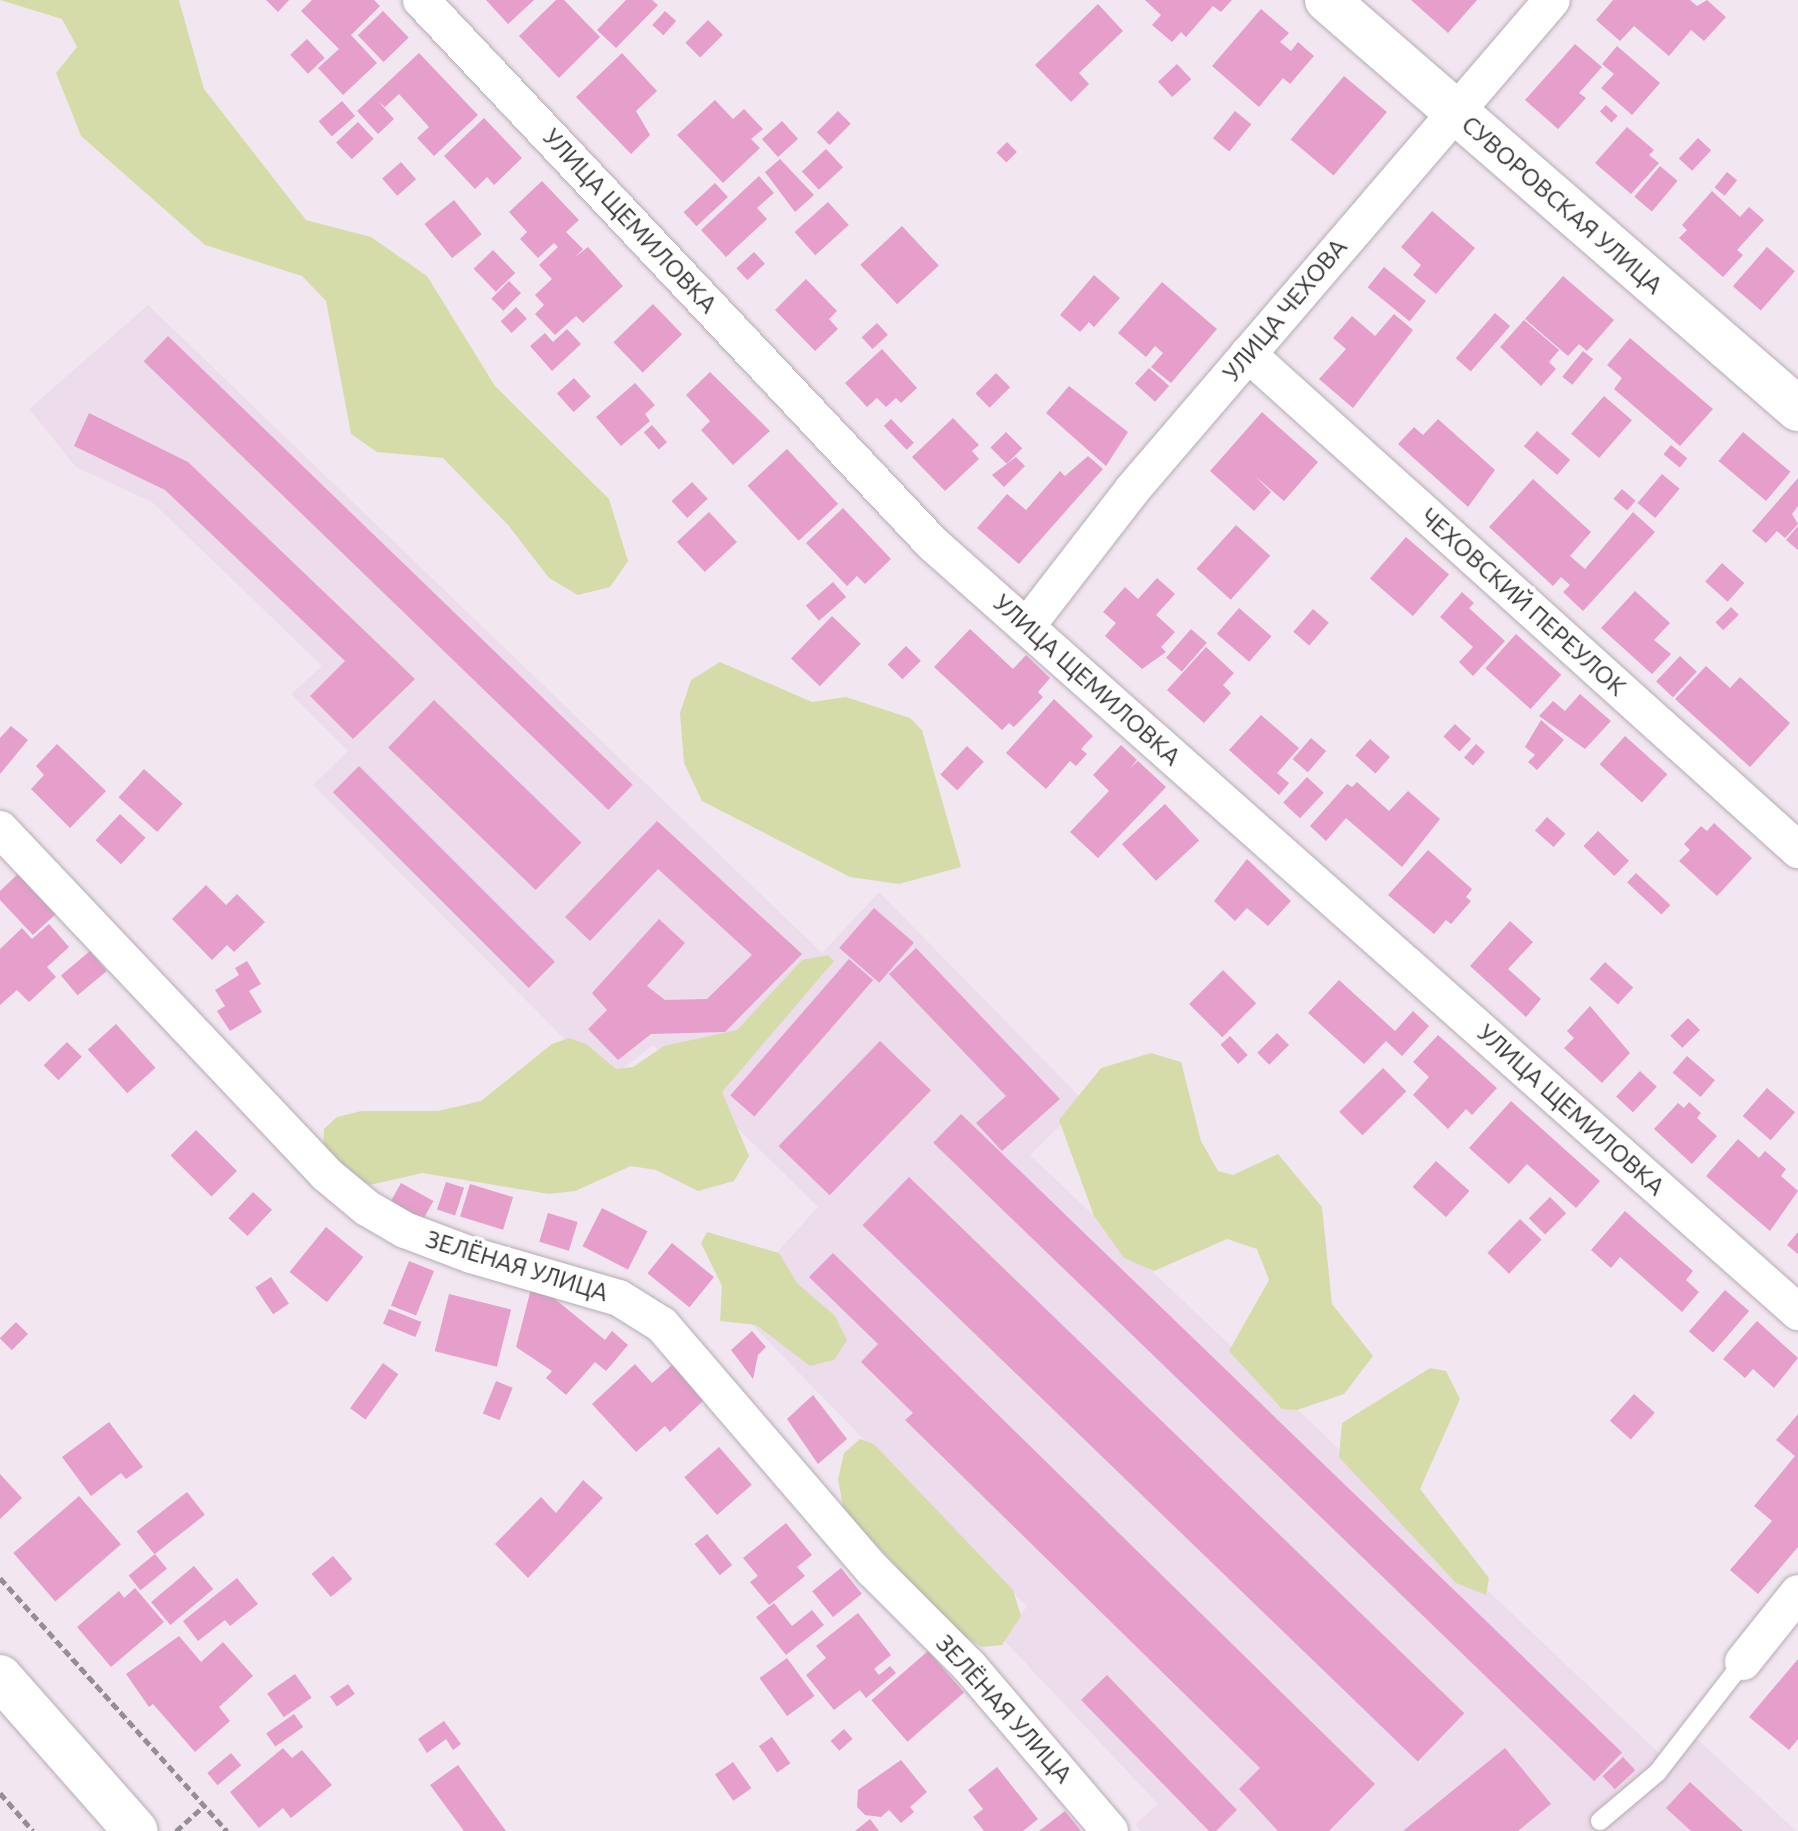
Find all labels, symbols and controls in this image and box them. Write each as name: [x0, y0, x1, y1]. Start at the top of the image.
street label: СУВОРОВСКАЯ УЛИЦА: [1456, 110, 1668, 300]
street label: УЛИЦА ЩЕМИЛОВКА: [537, 123, 723, 319]
street label: УЛИЦА ЧЕХОВА: [1217, 233, 1353, 387]
street label: ЧЕХОВСКИЙ ПЕРЕУЛОК: [1414, 502, 1632, 702]
street label: УЛИЦА ЩЕМИЛОВКА: [988, 589, 1186, 771]
street label: УЛИЦА ЩЕМИЛОВКА: [1472, 1019, 1670, 1201]
street label: ЗЕЛЁНАЯ УЛИЦА: [422, 1225, 612, 1307]
street label: ЗЕЛЁНАЯ УЛИЦА: [930, 1629, 1078, 1789]

